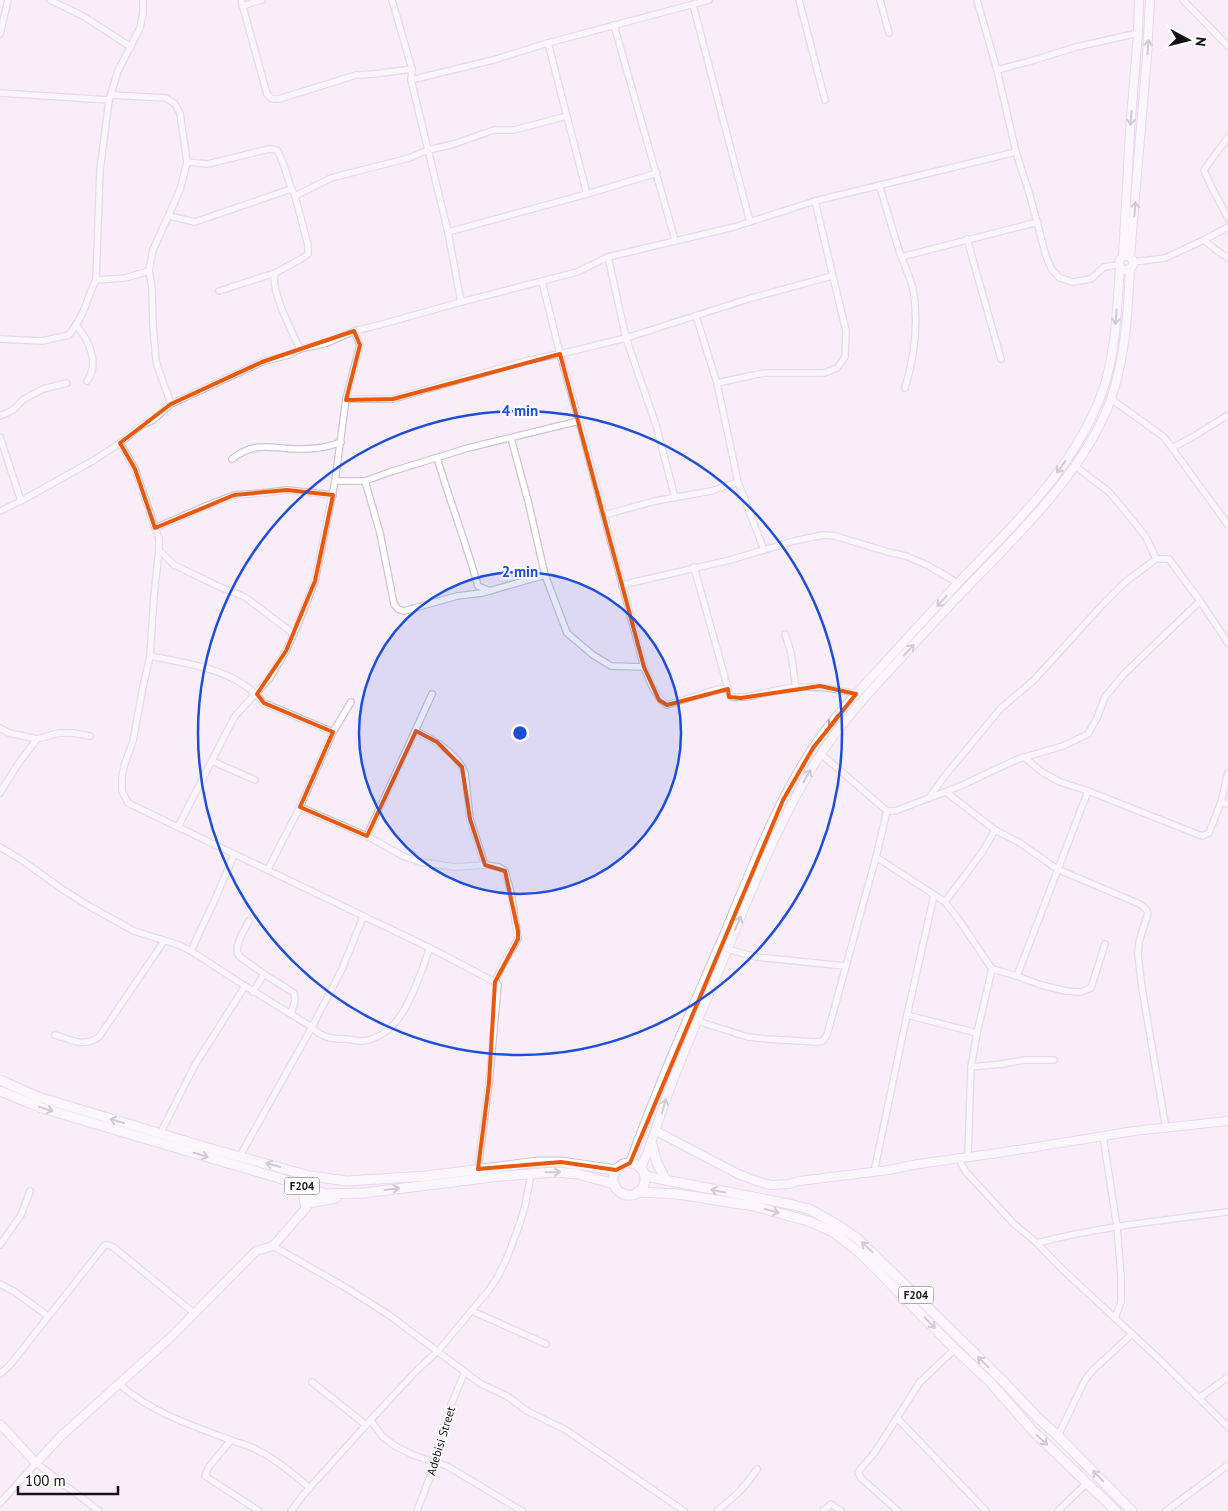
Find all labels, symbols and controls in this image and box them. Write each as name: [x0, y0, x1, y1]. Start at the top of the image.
north arrow: [1163, 15, 1213, 65]
text: N: [1191, 36, 1210, 47]
one-way arrow: [1143, 39, 1152, 55]
one-way arrow: [1126, 110, 1136, 126]
one-way arrow: [1130, 201, 1140, 217]
one-way arrow: [1112, 308, 1121, 324]
text: 4 min: [502, 401, 538, 420]
one-way arrow: [1056, 460, 1066, 474]
text: 2 min: [502, 562, 538, 581]
one-way arrow: [936, 594, 947, 607]
one-way arrow: [903, 643, 915, 656]
one-way arrow: [828, 714, 838, 728]
centre of rings: [511, 724, 529, 742]
one-way arrow: [803, 769, 813, 784]
one-way arrow: [734, 916, 744, 931]
one-way arrow: [660, 1098, 669, 1114]
one-way arrow: [37, 1104, 53, 1114]
one-way arrow: [109, 1115, 125, 1125]
one-way arrow: [193, 1151, 209, 1160]
one-way arrow: [266, 1160, 282, 1170]
one-way arrow: [544, 1167, 561, 1177]
road number: F204: [284, 1178, 320, 1194]
one-way arrow: [383, 1184, 399, 1194]
one-way arrow: [711, 1186, 727, 1195]
one-way arrow: [764, 1207, 780, 1216]
one-way arrow: [861, 1241, 873, 1253]
road number: F204: [898, 1286, 934, 1304]
one-way arrow: [924, 1317, 936, 1329]
one-way arrow: [976, 1356, 989, 1368]
street label: Adebisi Street: [423, 1405, 458, 1477]
one-way arrow: [1036, 1434, 1049, 1446]
scale bar: [18, 1464, 118, 1496]
text: 100 m: [25, 1471, 66, 1490]
one-way arrow: [1092, 1471, 1104, 1483]

